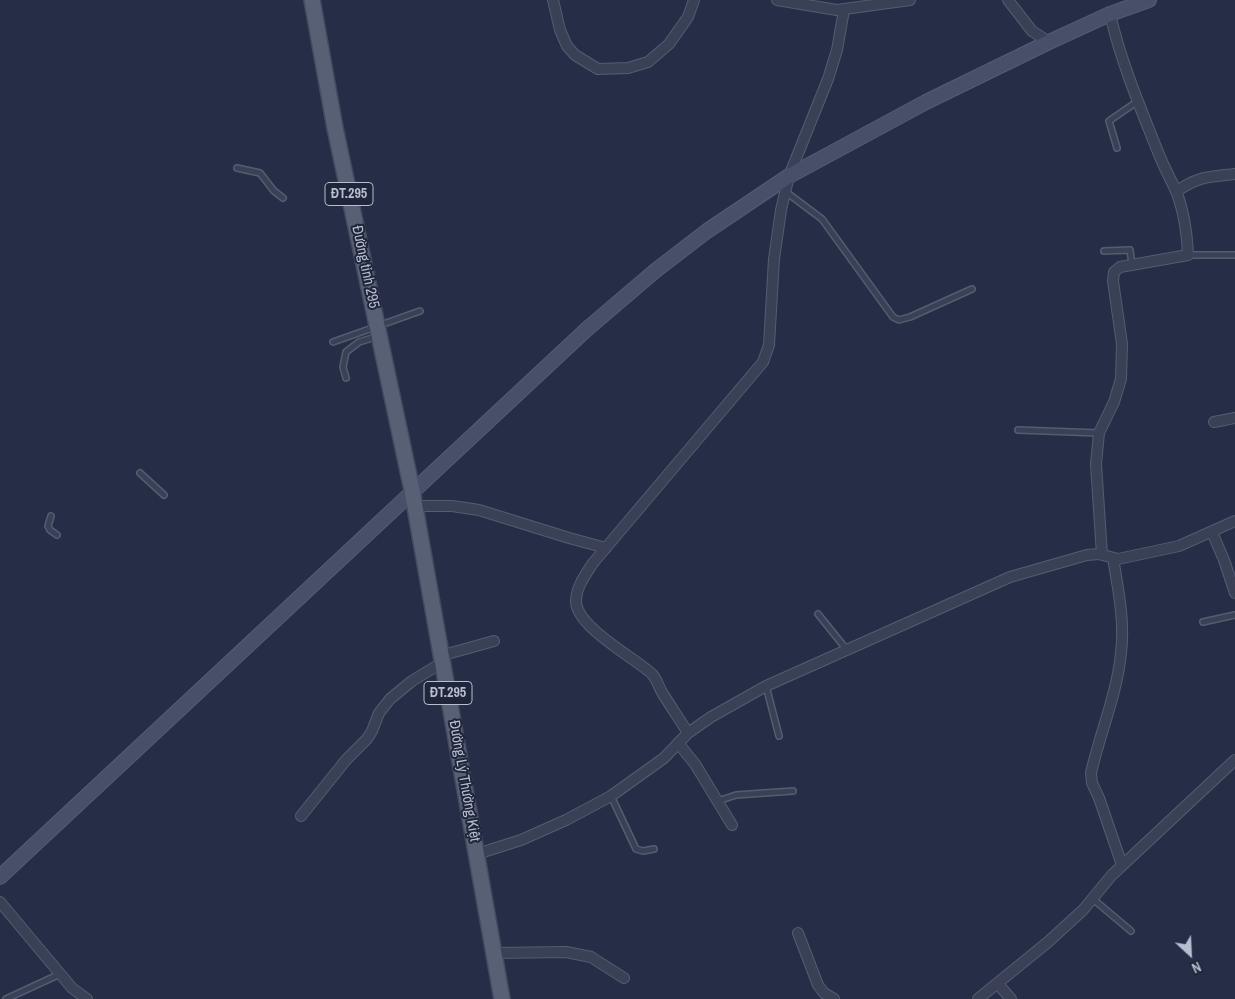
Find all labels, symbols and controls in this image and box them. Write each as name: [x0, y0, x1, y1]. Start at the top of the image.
road number: ĐT.295: [325, 182, 373, 205]
street label: Đường tỉnh 295: [347, 224, 383, 310]
road number: ĐT.295: [424, 681, 472, 704]
street label: Đường Lý Thường Kiệt: [444, 719, 484, 843]
north arrow: [1165, 929, 1215, 979]
text: N: [1189, 958, 1204, 978]

